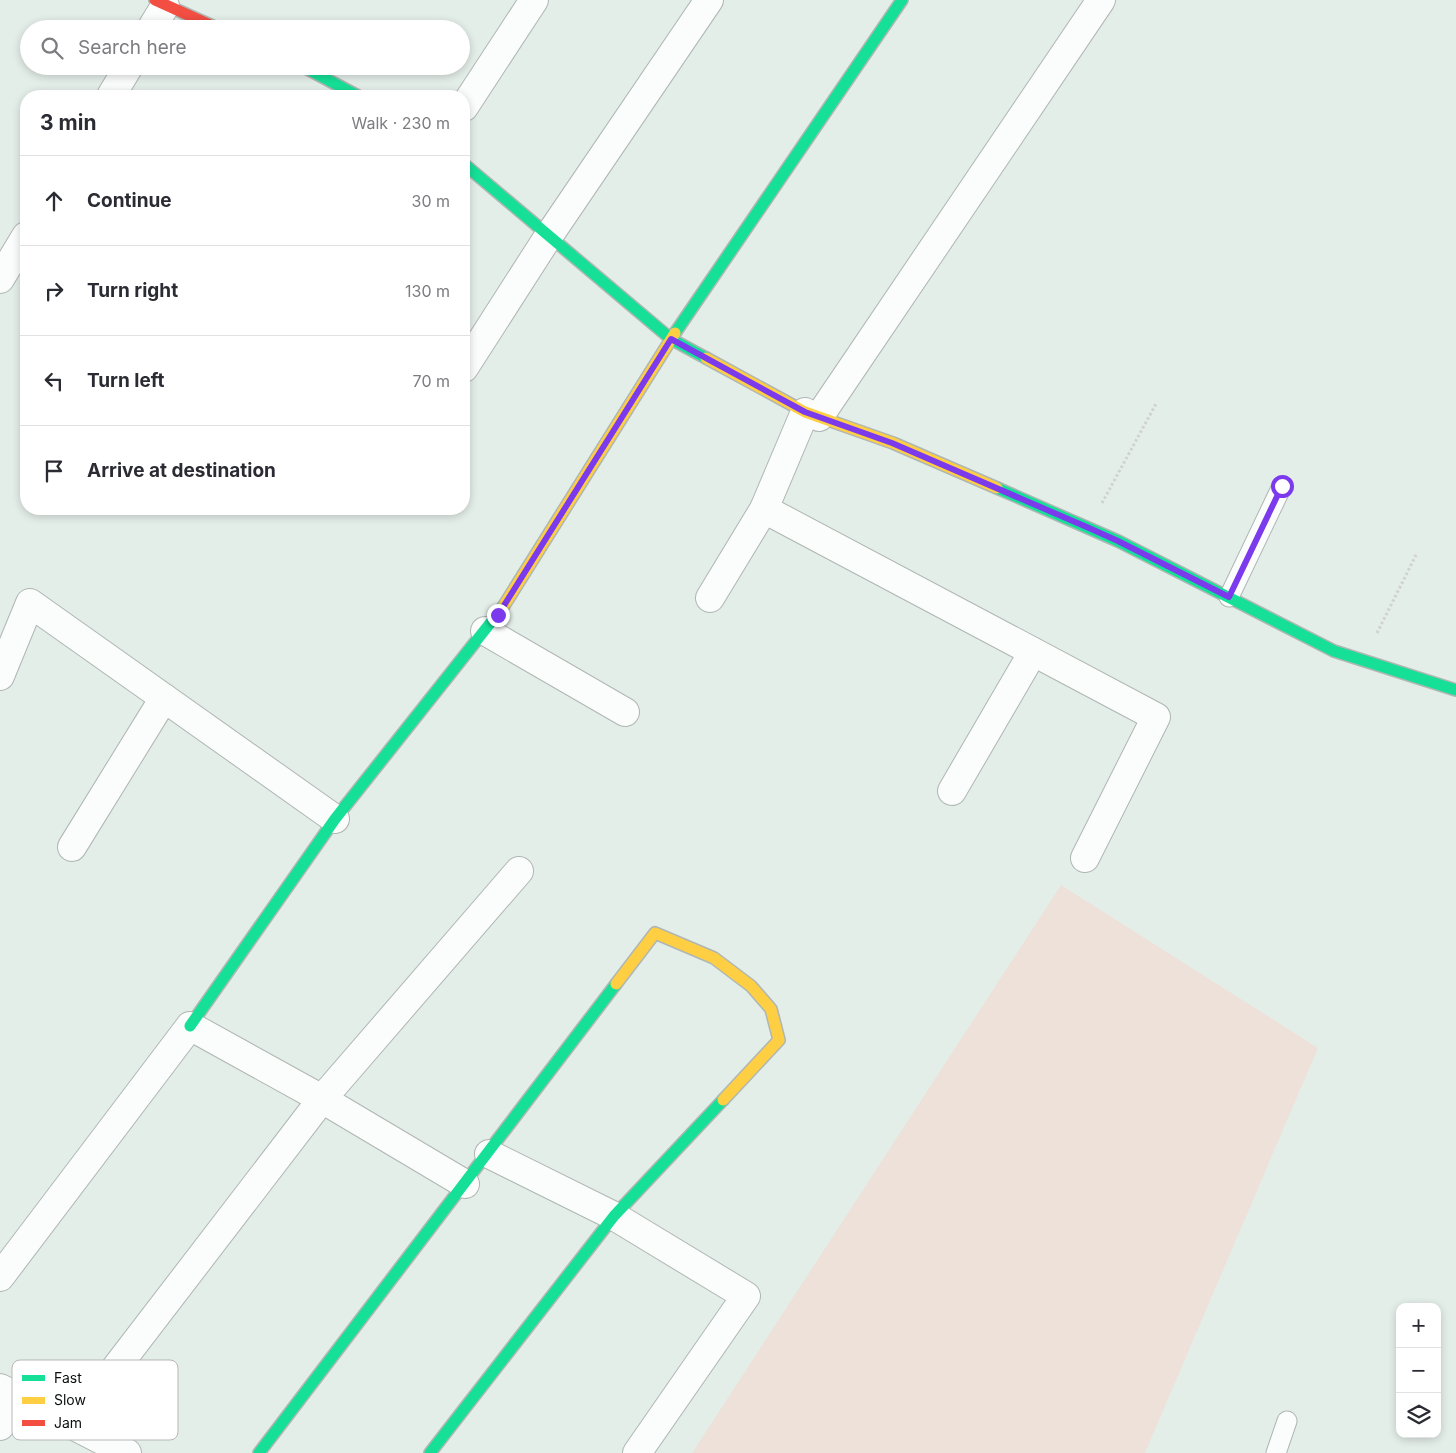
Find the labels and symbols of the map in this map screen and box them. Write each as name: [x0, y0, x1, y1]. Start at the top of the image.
route start: [1271, 475, 1294, 498]
route end: [487, 604, 510, 627]
legend: [12, 1360, 178, 1440]
text: Fast: [54, 1369, 82, 1386]
text: Slow: [54, 1391, 86, 1408]
text: Jam: [54, 1414, 82, 1431]

